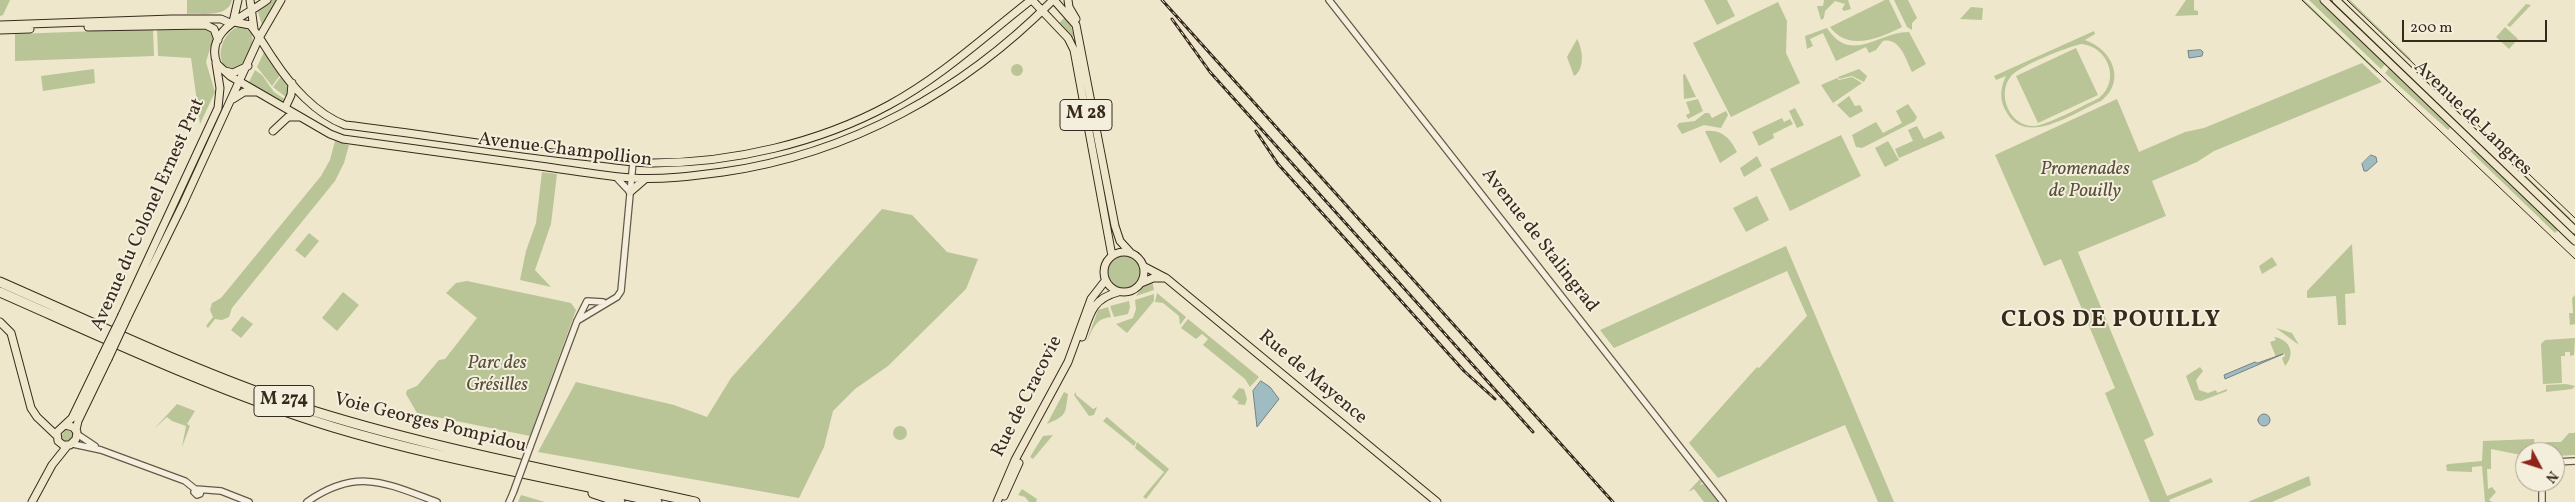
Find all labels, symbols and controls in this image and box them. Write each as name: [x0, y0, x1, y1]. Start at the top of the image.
scale bar: [2405, 10, 2550, 42]
text: 200 m: [2410, 18, 2453, 39]
street label: Avenue de Langres: [2408, 57, 2536, 181]
street label: Avenue du Colonel Ernest Prat: [87, 95, 211, 335]
road number: M 28: [1060, 100, 1112, 130]
street label: Avenue Champollion: [477, 129, 653, 173]
park label: Promenades de Pouilly: [2040, 160, 2130, 204]
street label: Avenue de Stalingrad: [1476, 164, 1602, 318]
district label: CLOS DE POUILLY: [1999, 308, 2223, 336]
street label: Rue de Mayence: [1253, 326, 1371, 430]
street label: Rue de Cracovie: [988, 333, 1068, 461]
park label: Parc des Grésilles: [466, 354, 528, 398]
road number: M 274: [254, 386, 314, 416]
street label: Voie Georges Pompidou: [332, 389, 528, 459]
north arrow: [2515, 442, 2565, 492]
text: N: [2541, 466, 2562, 486]

